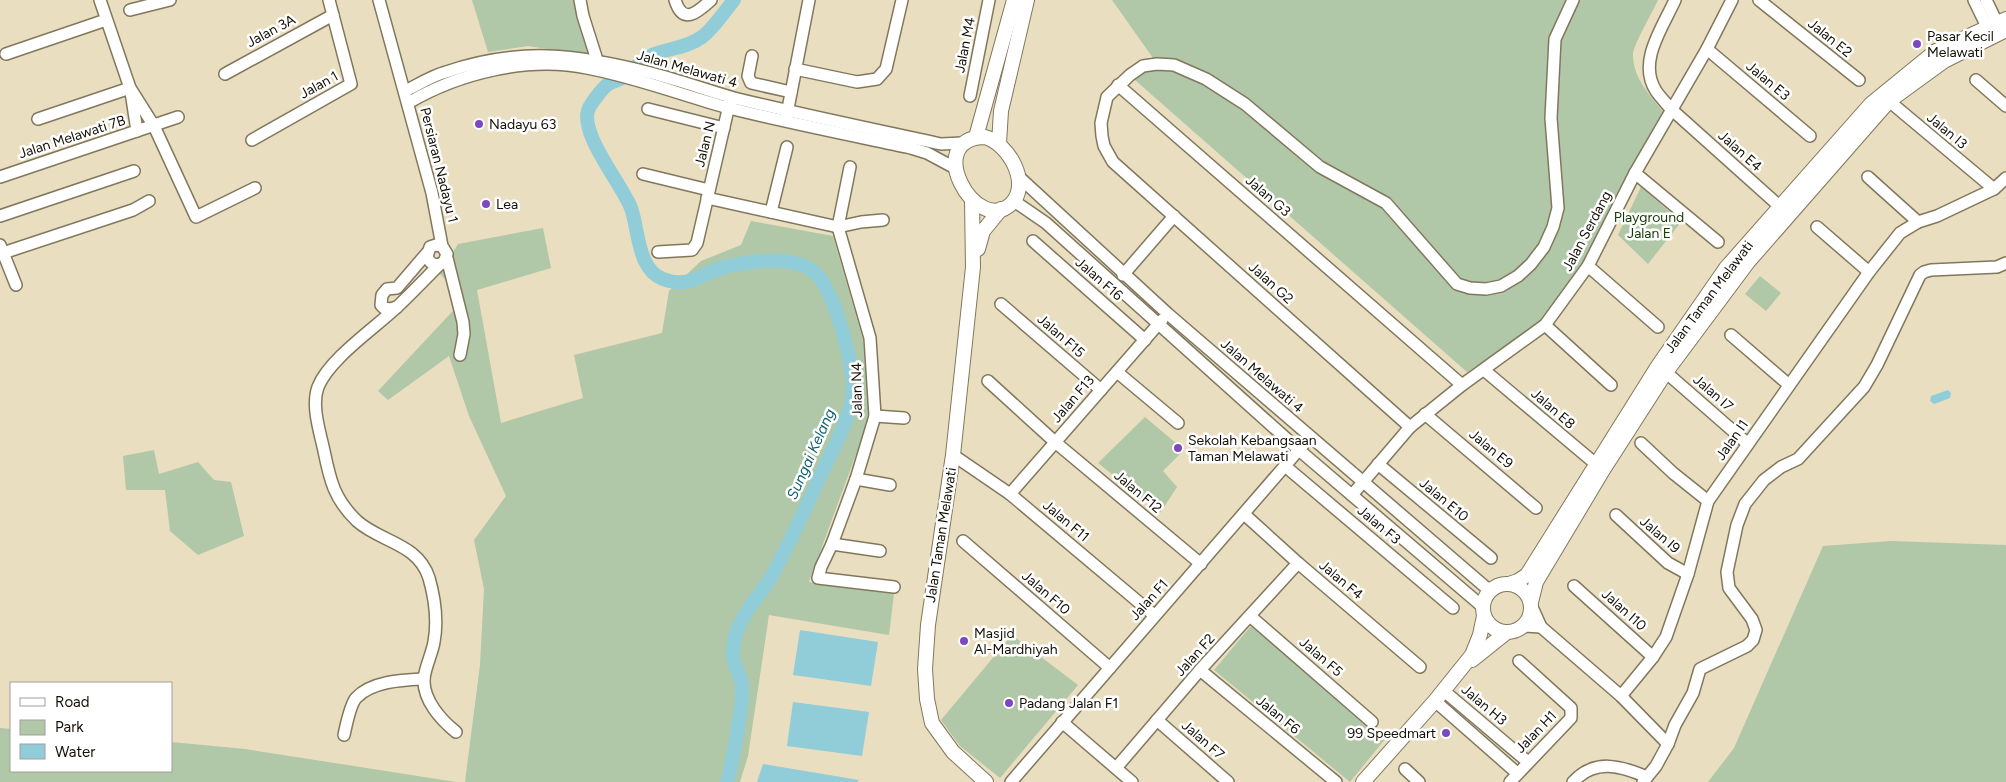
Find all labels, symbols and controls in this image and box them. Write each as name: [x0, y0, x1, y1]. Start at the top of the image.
street label: Jalan 3A: [244, 11, 299, 51]
street label: Jalan M4: [951, 15, 979, 74]
street label: Jalan E2: [1804, 15, 1856, 61]
place label: Pasar Kecil Melawati: [1927, 28, 1994, 61]
marker: Pasar Kecil Melawati: [1911, 38, 1923, 50]
street label: Jalan Melawati 4: [635, 46, 740, 92]
street label: Jalan E3: [1743, 58, 1793, 104]
street label: Jalan 1: [297, 67, 341, 103]
street label: Persiaran Nadayu 1: [416, 106, 462, 224]
street label: Jalan I3: [1923, 109, 1971, 153]
street label: Jalan Melawati 7B: [16, 112, 128, 162]
place label: Nadayu 63: [489, 116, 556, 133]
marker: Nadayu 63: [473, 118, 485, 130]
street label: Jalan N: [691, 119, 719, 169]
street label: Jalan E4: [1715, 127, 1766, 175]
street label: Jalan G3: [1242, 172, 1294, 220]
street label: Jalan Serdang: [1559, 188, 1615, 274]
place label: Lea: [496, 196, 518, 213]
marker: Lea: [480, 198, 492, 210]
park label: Playground Jalan E: [1614, 209, 1684, 242]
street label: Jalan Taman Melawati: [1661, 237, 1757, 357]
street label: Jalan F16: [1072, 254, 1126, 304]
street label: Jalan G2: [1245, 259, 1297, 307]
street label: Jalan F15: [1034, 311, 1088, 361]
street label: Jalan Melawati 4: [1217, 335, 1307, 417]
street label: Jalan N4: [848, 362, 866, 418]
street label: Jalan I7: [1690, 371, 1737, 415]
street label: Jalan F13: [1048, 372, 1098, 426]
street label: Jalan E8: [1528, 385, 1578, 433]
water label: Sungai Kelang: [783, 406, 839, 502]
street label: Jalan I1: [1712, 417, 1752, 463]
street label: Jalan E9: [1466, 426, 1516, 472]
place label: Sekolah Kebangsaan Taman Melawati: [1188, 432, 1317, 465]
marker: Sekolah Kebangsaan Taman Melawati: [1172, 442, 1184, 454]
street label: Jalan Taman Melawati: [922, 466, 960, 604]
street label: Jalan F12: [1111, 467, 1165, 517]
street label: Jalan E10: [1416, 475, 1472, 525]
street label: Jalan F11: [1039, 497, 1093, 545]
street label: Jalan F3: [1354, 502, 1404, 548]
street label: Jalan I9: [1636, 513, 1684, 557]
street label: Jalan F4: [1316, 557, 1367, 603]
street label: Jalan F10: [1018, 567, 1074, 619]
street label: Jalan F1: [1126, 576, 1172, 624]
street label: Jalan I10: [1598, 585, 1650, 635]
place label: Masjid Al-Mardhiyah: [974, 625, 1058, 658]
street label: Jalan F2: [1172, 630, 1218, 680]
street label: Jalan F5: [1296, 634, 1346, 680]
marker: Masjid Al-Mardhiyah: [958, 635, 970, 647]
street label: Jalan H3: [1458, 681, 1510, 729]
legend: [10, 682, 172, 772]
street label: Jalan F6: [1253, 692, 1303, 738]
text: Road: [55, 693, 90, 711]
place label: Padang Jalan F1: [1019, 695, 1118, 712]
marker: Padang Jalan F1: [1003, 697, 1015, 709]
street label: Jalan H1: [1512, 707, 1560, 757]
street label: Jalan F7: [1178, 717, 1228, 763]
text: Park: [55, 718, 84, 736]
place label: 99 Speedmart: [1347, 725, 1436, 742]
marker: 99 Speedmart: [1440, 727, 1452, 739]
text: Water: [55, 743, 95, 761]

